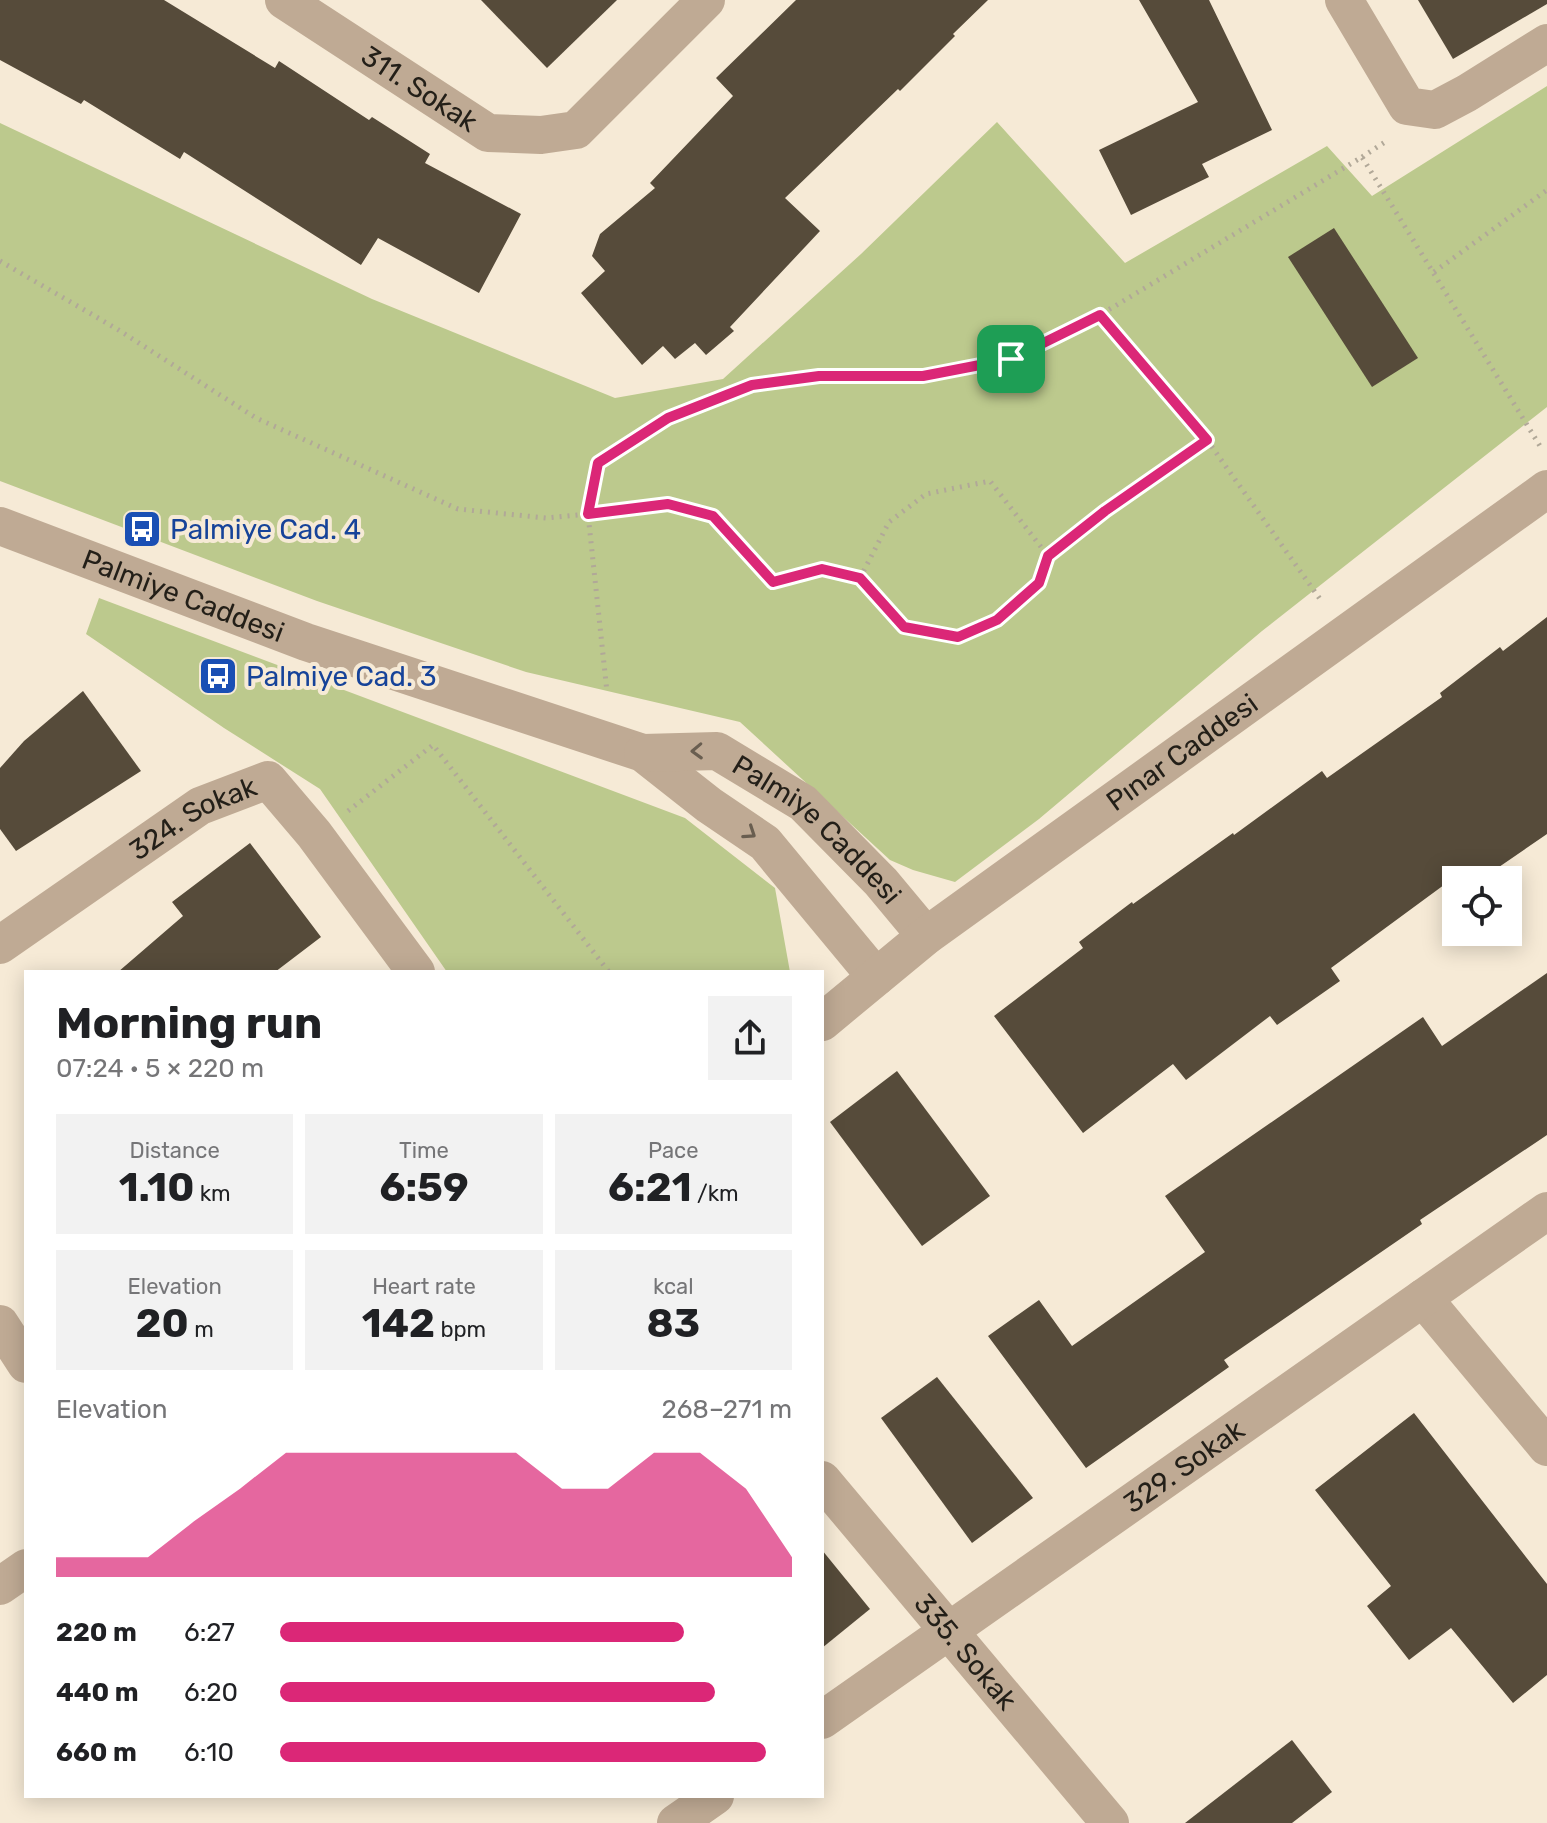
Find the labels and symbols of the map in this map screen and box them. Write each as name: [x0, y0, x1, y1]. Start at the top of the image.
street label: 311. Sokak: [355, 39, 484, 139]
pin: [977, 325, 1045, 393]
bus stop icon: Palmiye Cad. 4: [121, 508, 163, 550]
place label: Palmiye Cad. 4: [170, 513, 361, 546]
street label: Palmiye Caddesi: [77, 543, 289, 649]
bus stop icon: Palmiye Cad. 3: [197, 655, 239, 697]
place label: Palmiye Cad. 3: [246, 660, 437, 693]
street label: Pınar Caddesi: [1100, 687, 1264, 818]
one-way arrow: [690, 743, 703, 760]
street label: Palmiye Caddesi: [726, 748, 908, 911]
street label: 324. Sokak: [123, 770, 262, 867]
one-way arrow: [742, 823, 756, 838]
street label: 329. Sokak: [1117, 1413, 1251, 1520]
street label: 335. Sokak: [908, 1587, 1024, 1717]

